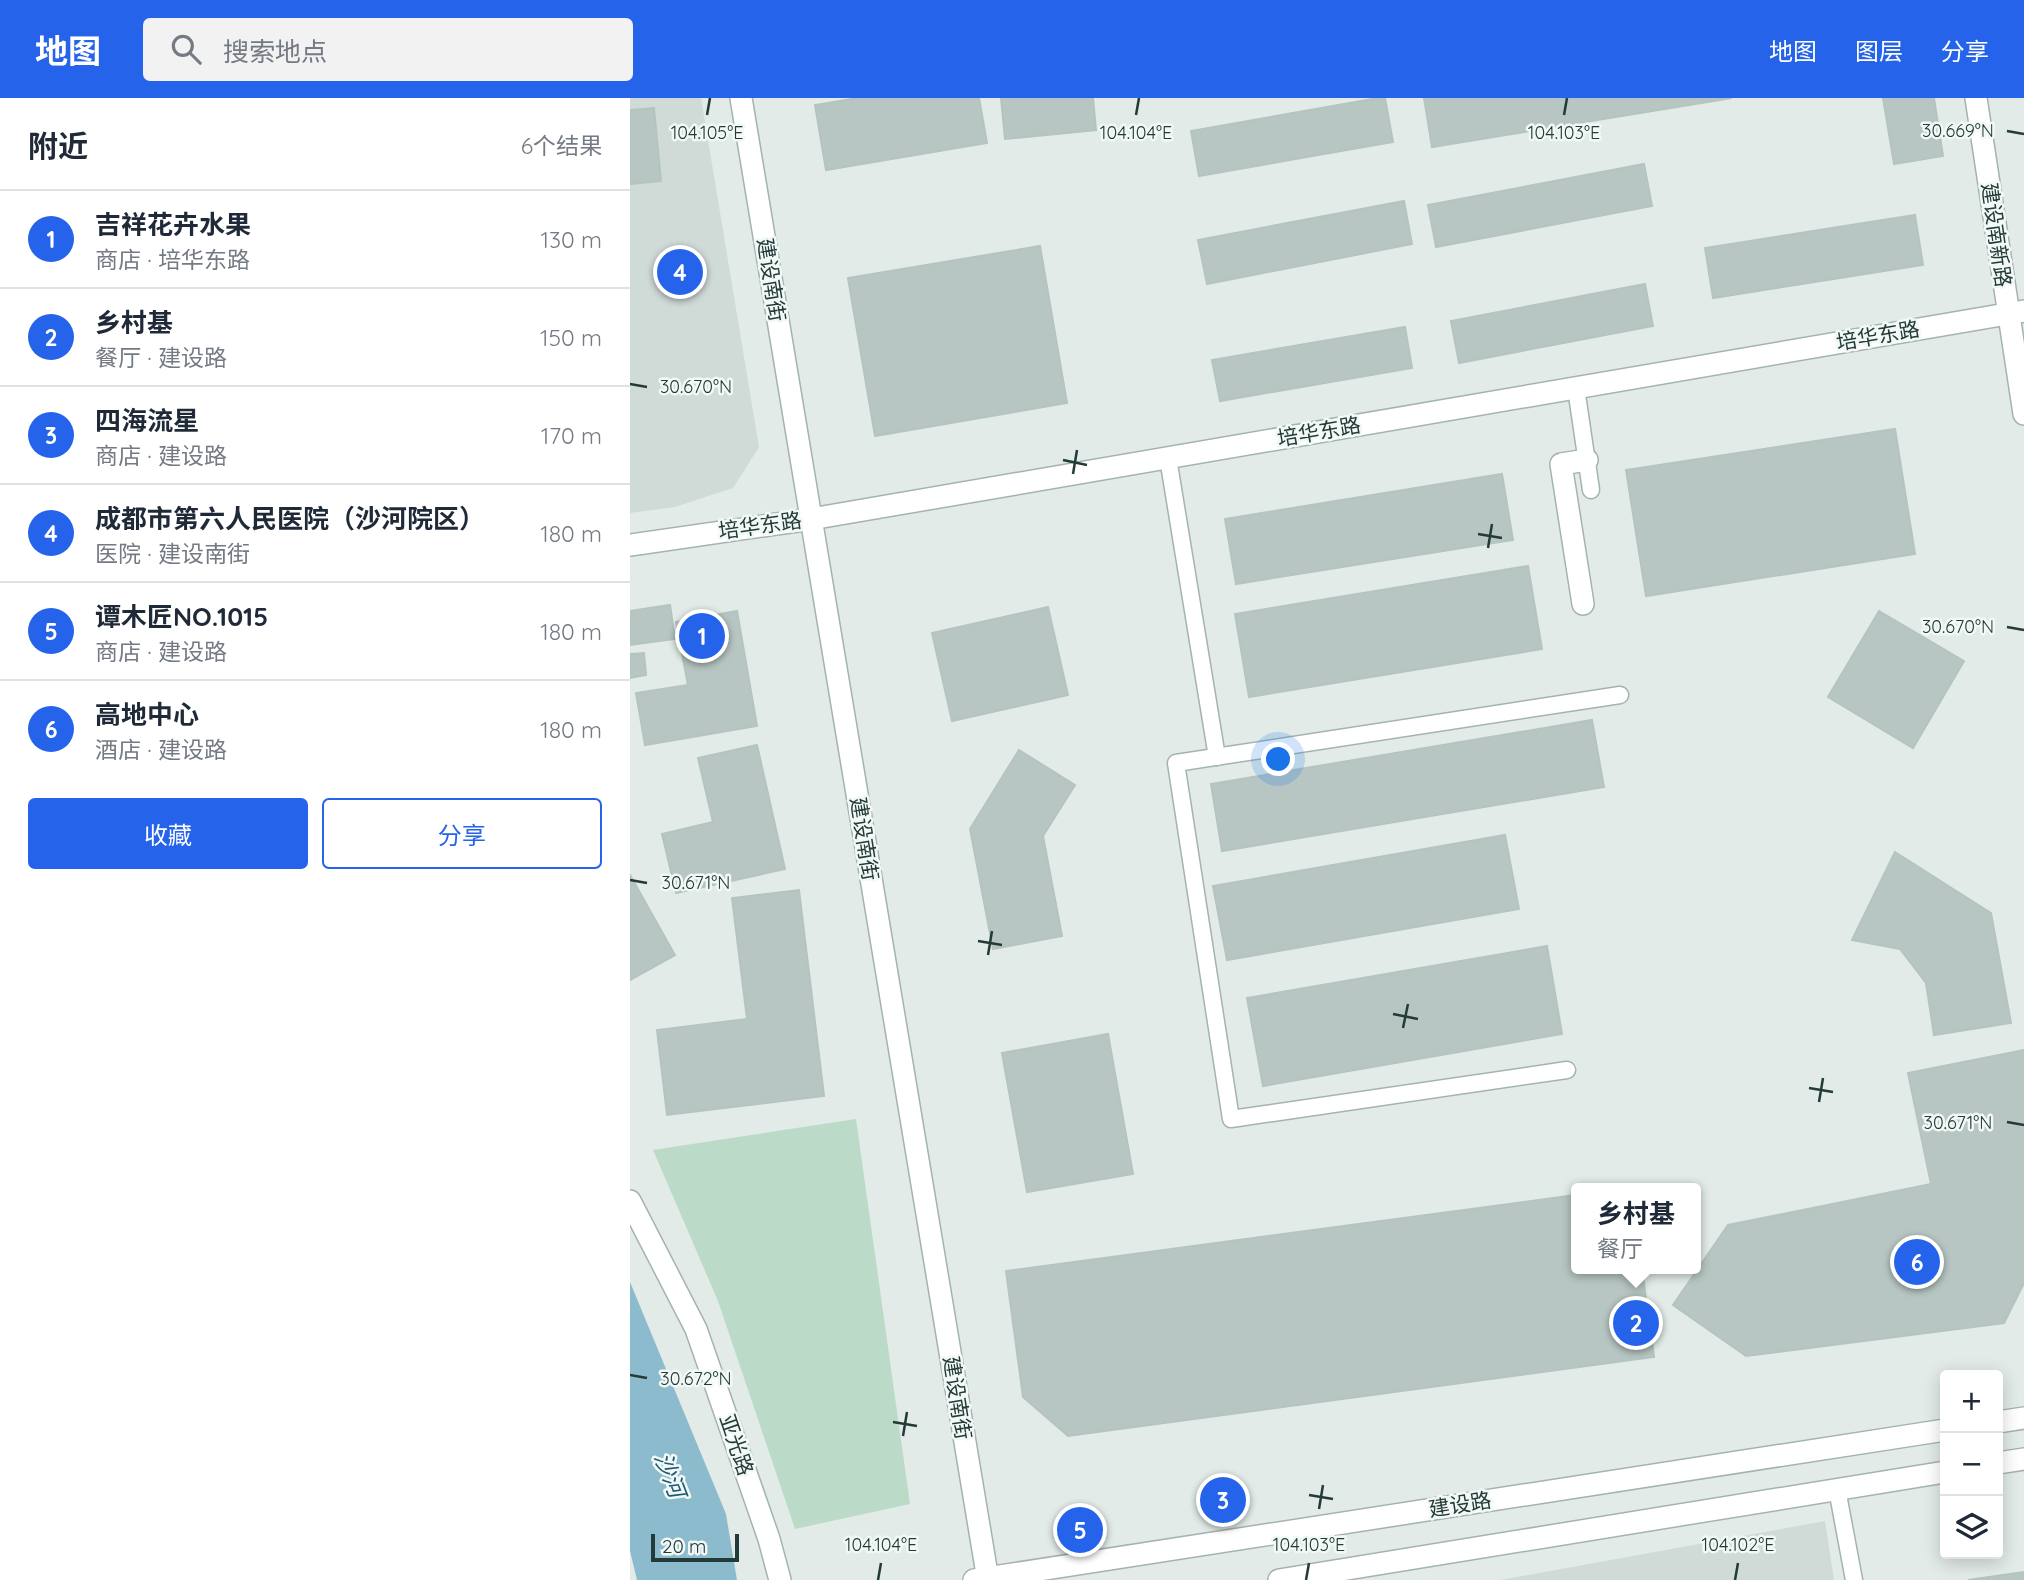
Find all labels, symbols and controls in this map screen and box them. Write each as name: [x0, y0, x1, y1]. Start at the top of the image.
search box: [143, 18, 633, 81]
text: 地图: [35, 30, 101, 71]
icon: search: [167, 30, 205, 68]
text: 搜索地点: [223, 35, 327, 68]
text: 地图: [1769, 36, 1817, 66]
text: 图层: [1855, 36, 1903, 66]
text: 分享: [1941, 36, 1989, 66]
text: 30.669°N: [1922, 119, 1994, 142]
text: 104.105°E: [671, 121, 743, 144]
text: 104.104°E: [1100, 121, 1172, 144]
text: 104.103°E: [1528, 121, 1600, 144]
text: 附近: [28, 127, 88, 165]
text: 6个结果: [521, 131, 602, 160]
street label: 建设南新路: [1977, 181, 2017, 289]
text: 吉祥花卉水果: [95, 208, 251, 241]
text: 1: [47, 225, 55, 254]
text: 130 m: [540, 225, 602, 254]
street label: 建设南街: [753, 236, 791, 323]
text: 商店 · 培华东路: [95, 245, 250, 274]
pin: 4: [657, 246, 703, 298]
text: 乡村基: [95, 306, 173, 339]
street label: 培华东路: [1834, 315, 1921, 355]
text: 2: [44, 323, 58, 352]
text: 150 m: [540, 323, 602, 352]
text: 餐厅 · 建设路: [95, 343, 227, 372]
text: 30.670°N: [660, 375, 732, 398]
text: 四海流星: [95, 404, 199, 437]
street label: 培华东路: [1275, 411, 1362, 451]
text: 3: [45, 421, 57, 450]
text: 170 m: [541, 421, 602, 450]
text: 商店 · 建设路: [95, 441, 227, 470]
text: 成都市第六人民医院（沙河院区）: [95, 502, 485, 535]
street label: 培华东路: [716, 506, 803, 544]
text: 4: [44, 519, 58, 548]
text: 180 m: [540, 519, 602, 548]
text: 医院 · 建设南街: [95, 539, 250, 568]
text: 谭木匠NO.1015: [95, 600, 268, 633]
pin: 1: [679, 610, 725, 662]
text: 30.670°N: [1922, 615, 1994, 638]
text: 5: [44, 617, 58, 646]
text: 180 m: [540, 617, 602, 646]
text: 商店 · 建设路: [95, 637, 227, 666]
text: 高地中心: [95, 698, 199, 731]
text: 6: [45, 715, 57, 744]
text: 180 m: [540, 715, 602, 744]
text: 酒店 · 建设路: [95, 735, 227, 764]
your location: [1261, 742, 1295, 776]
street label: 建设南街: [846, 795, 884, 882]
button: 收藏: [28, 798, 308, 869]
button: 分享: [322, 798, 602, 869]
text: 30.671°N: [662, 871, 730, 894]
text: 30.671°N: [1924, 1111, 1992, 1134]
popup: [1571, 1183, 1701, 1274]
text: 乡村基: [1597, 1197, 1675, 1230]
text: 餐厅: [1597, 1234, 1643, 1263]
pin: 6: [1894, 1236, 1940, 1288]
pin: 2: [1613, 1297, 1659, 1349]
street label: 建设南街: [939, 1354, 977, 1441]
text: 30.672°N: [660, 1367, 732, 1390]
map controls: [1940, 1370, 2003, 1559]
button: +: [1940, 1370, 2003, 1433]
street label: 亚光路: [714, 1411, 759, 1479]
button: −: [1940, 1433, 2003, 1496]
water label: 沙河: [649, 1448, 694, 1505]
pin: 3: [1200, 1474, 1246, 1526]
street label: 建设路: [1427, 1486, 1493, 1522]
button: layers: [1940, 1496, 2003, 1559]
pin: 5: [1057, 1504, 1103, 1556]
scale bar: [651, 1531, 738, 1563]
text: 104.104°E: [845, 1533, 917, 1556]
text: 104.103°E: [1273, 1533, 1345, 1556]
text: 104.102°E: [1702, 1533, 1774, 1556]
text: 20 m: [662, 1534, 706, 1558]

